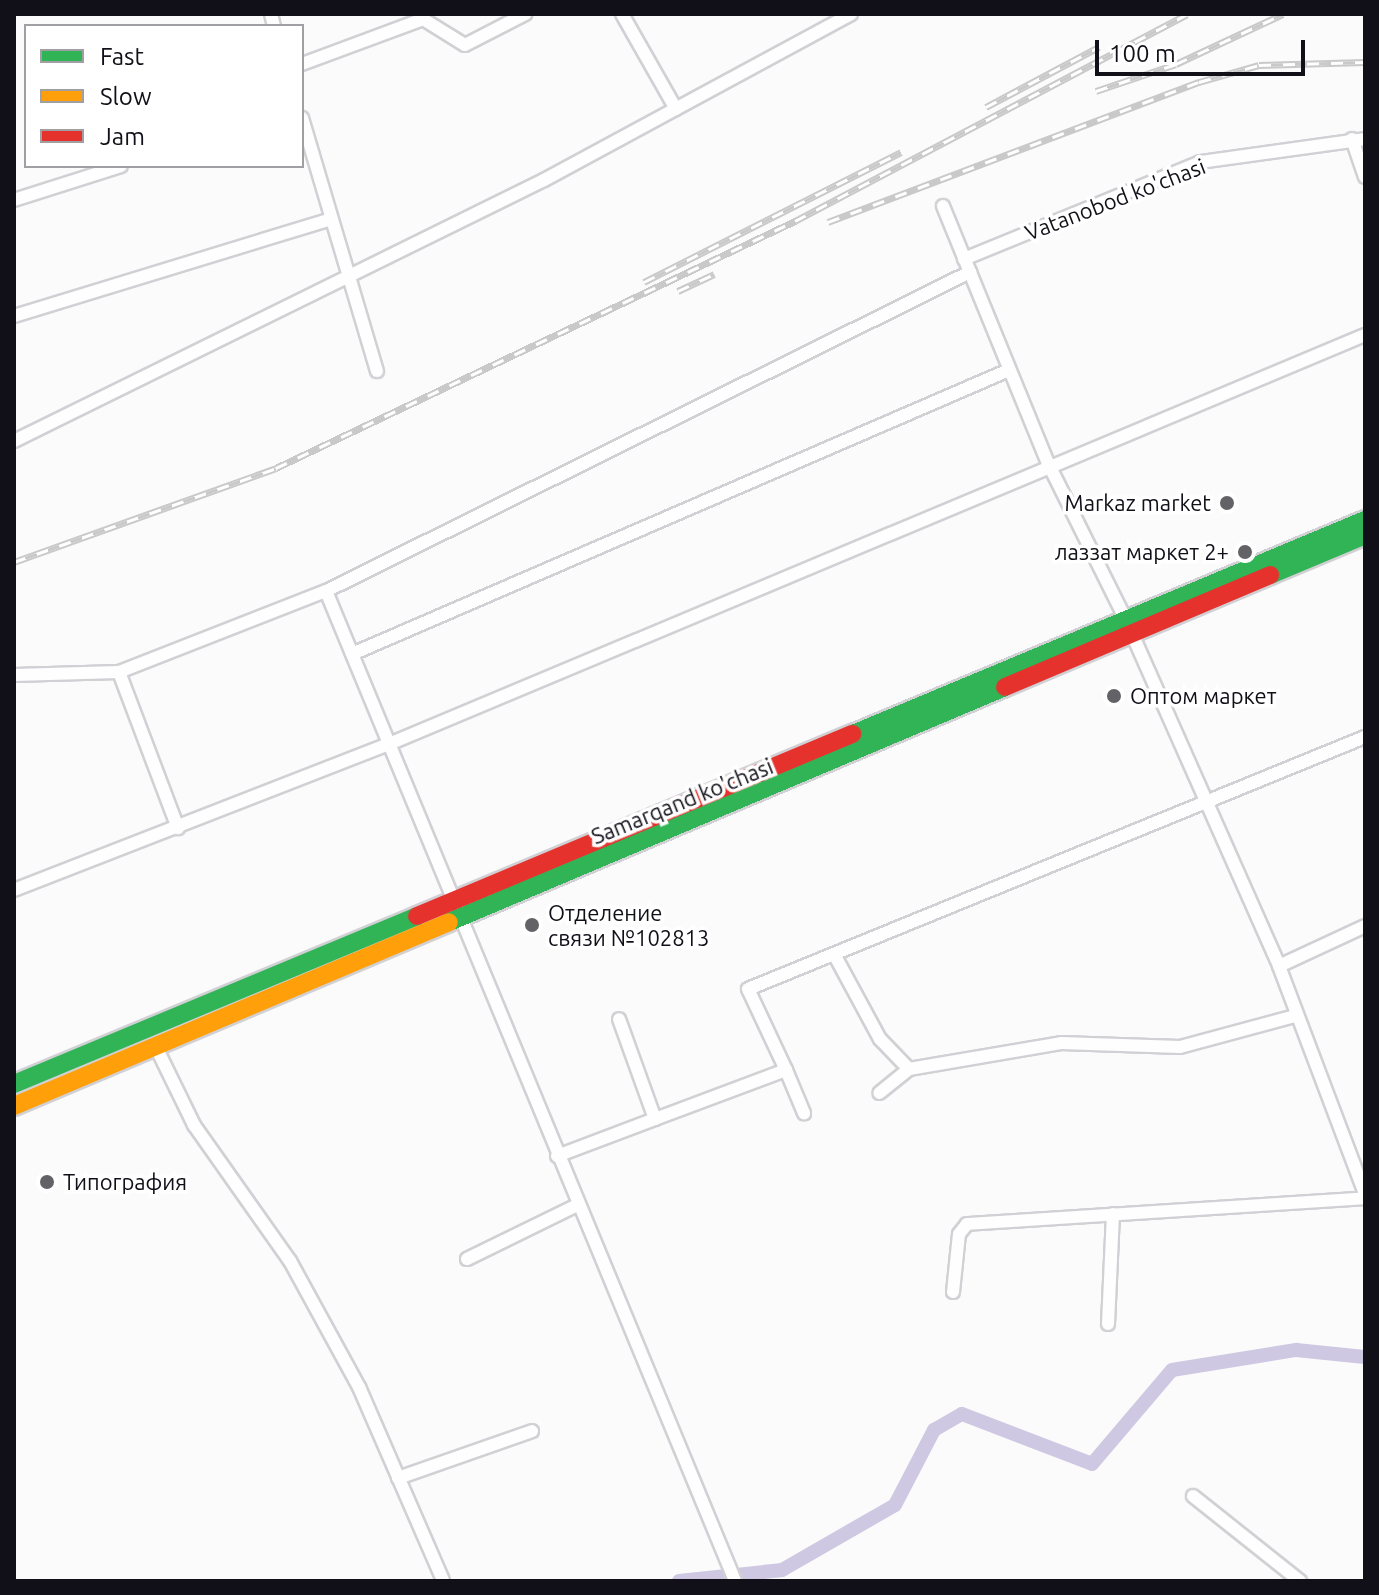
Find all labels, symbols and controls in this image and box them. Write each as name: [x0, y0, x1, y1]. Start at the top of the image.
legend: [24, 24, 304, 168]
scale bar: [1099, 24, 1309, 74]
text: 100 m: [1109, 40, 1176, 67]
text: Fast: [100, 43, 144, 70]
text: Slow: [100, 83, 152, 110]
text: Jam: [100, 123, 145, 150]
street label: Vatanobod ko'chasi: [1021, 152, 1209, 246]
place label: Markaz market: [1065, 490, 1211, 516]
marker: Markaz market: [1218, 494, 1236, 512]
place label: лаззат маркет 2+: [1055, 539, 1229, 565]
marker: лаззат маркет 2+: [1236, 543, 1254, 561]
place label: Оптом маркет: [1130, 683, 1276, 709]
marker: Оптом маркет: [1105, 687, 1123, 705]
street label: Samarqand ko'chasi: [587, 753, 777, 849]
place label: Отделение связи №102813: [548, 899, 709, 950]
marker: Отделение связи №102813: [523, 916, 541, 934]
place label: Типография: [63, 1169, 187, 1195]
marker: Типография: [38, 1173, 56, 1191]

